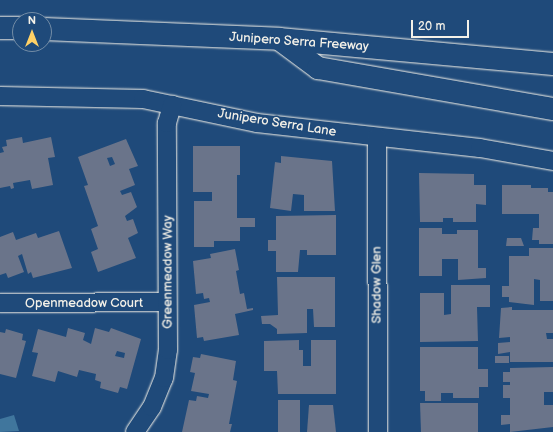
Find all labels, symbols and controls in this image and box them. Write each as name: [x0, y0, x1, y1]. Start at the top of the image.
north arrow: [12, 12, 52, 52]
scale bar: [413, 12, 471, 38]
text: N: [28, 14, 36, 27]
text: 20 m: [418, 19, 445, 34]
street label: Junipero Serra Freeway: [229, 29, 369, 55]
street label: Junipero Serra Lane: [217, 106, 337, 140]
street label: Greenmeadow Way: [160, 215, 176, 329]
street label: Shadow Glen: [369, 247, 385, 323]
street label: Openmeadow Court: [25, 295, 143, 311]

